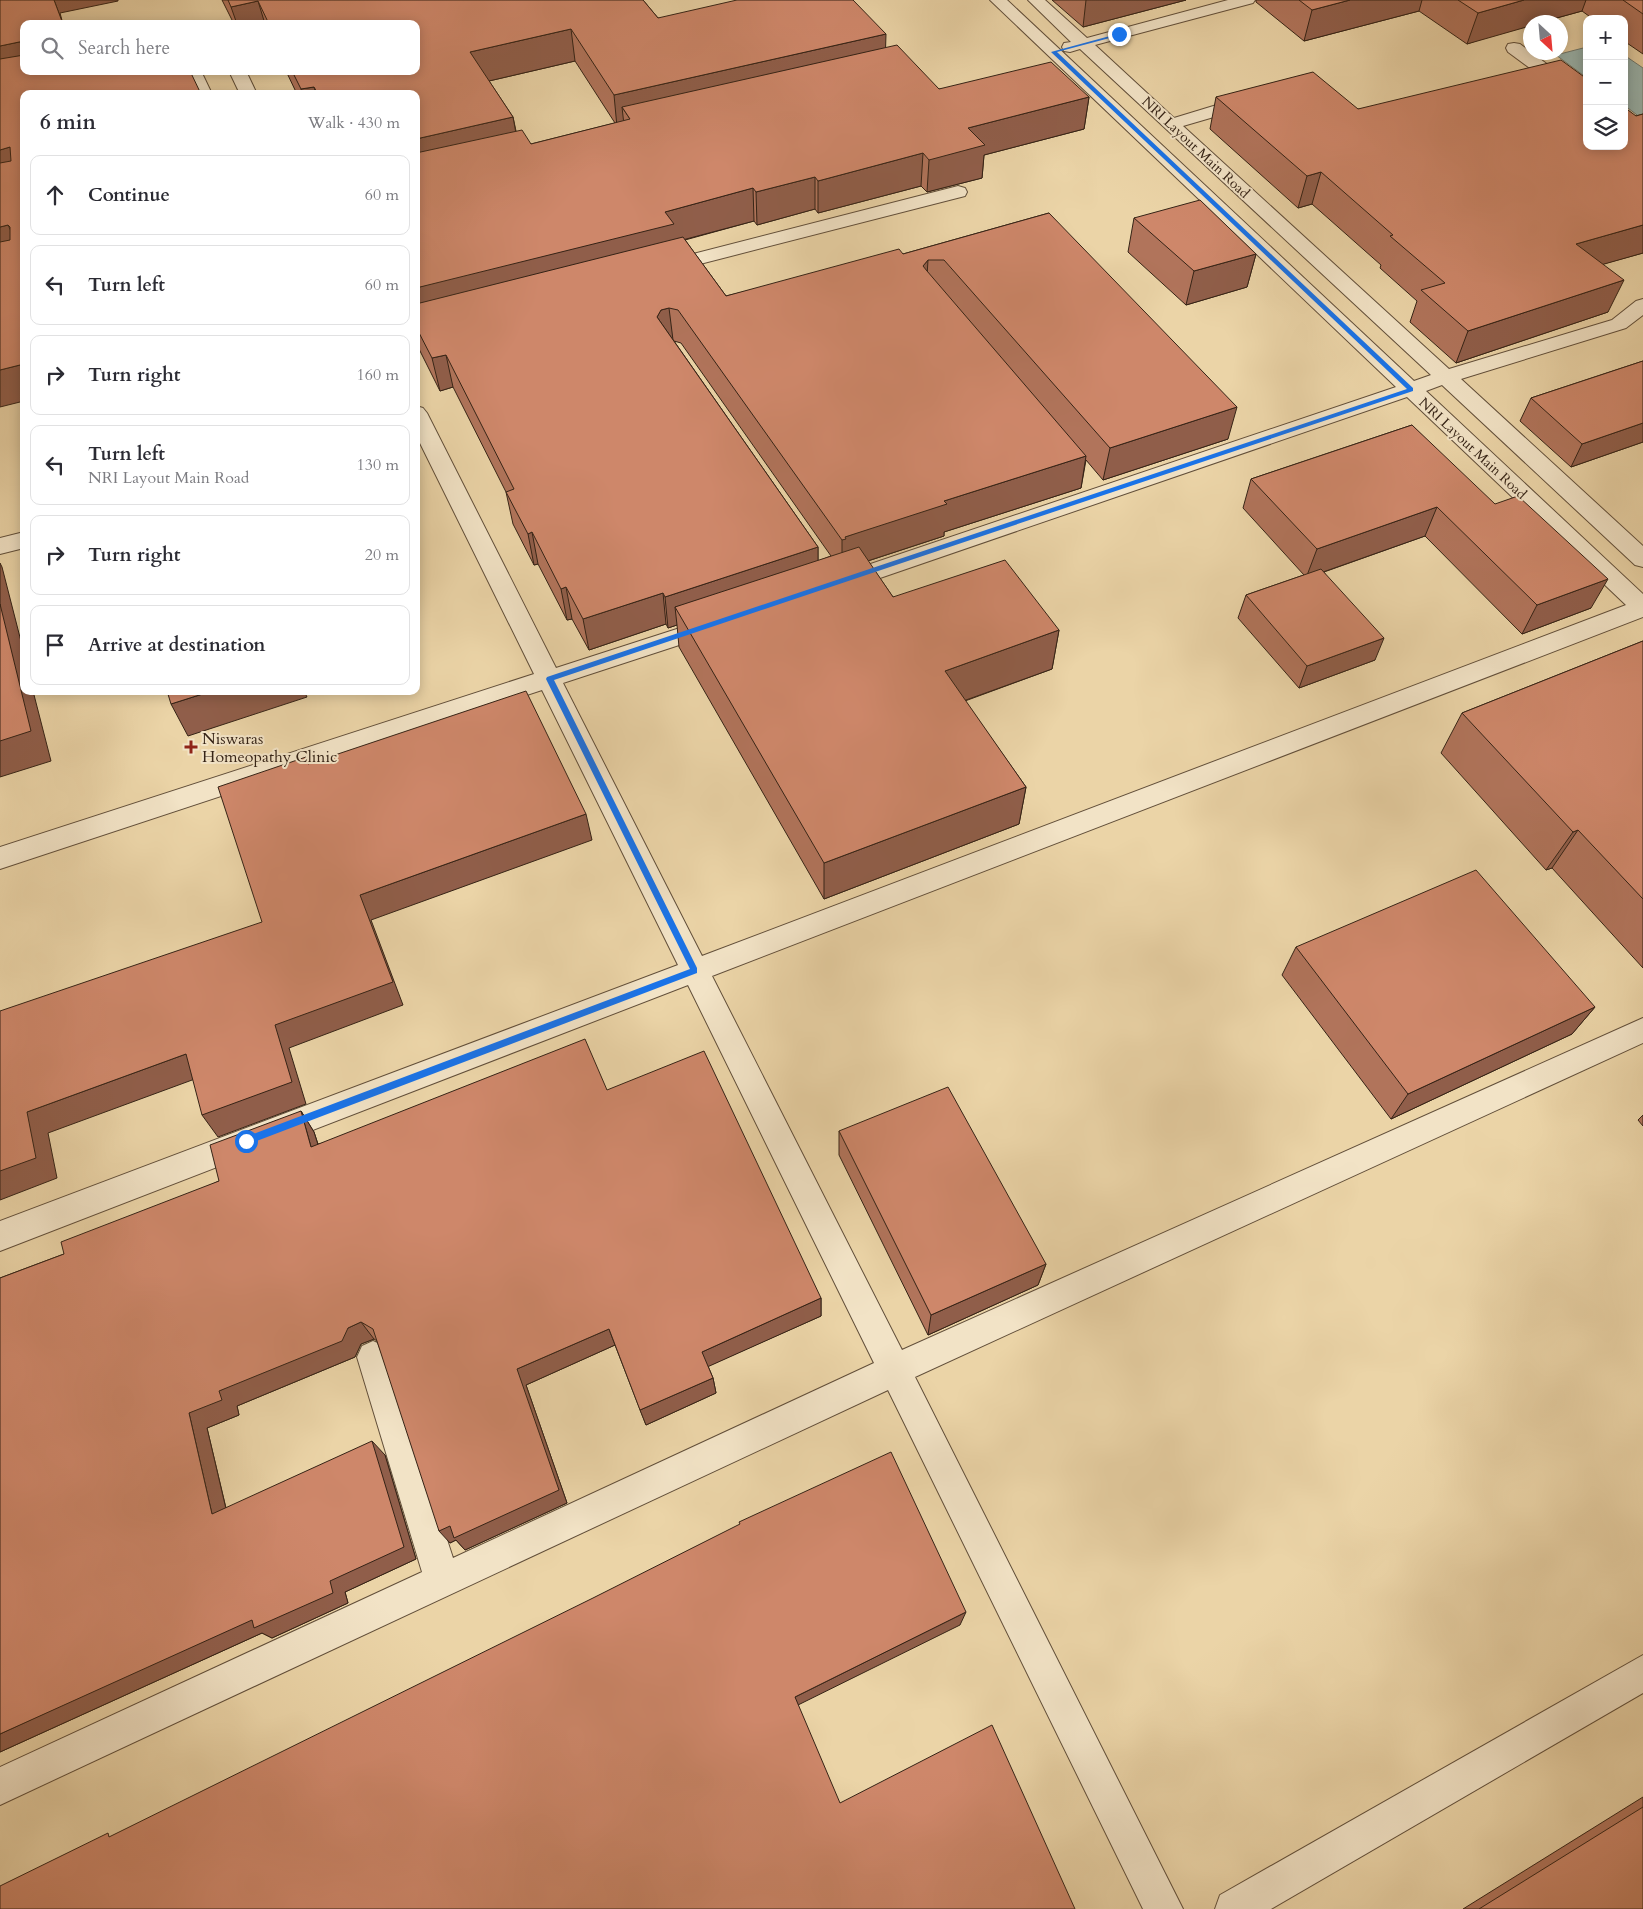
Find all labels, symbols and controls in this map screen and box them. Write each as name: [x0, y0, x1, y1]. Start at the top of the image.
north arrow: [1523, 15, 1568, 60]
map controls: [1583, 15, 1628, 150]
button: +: [1583, 15, 1628, 60]
search box: [20, 20, 420, 75]
route end: [1108, 23, 1131, 46]
icon: search: [38, 34, 66, 62]
text: Search here: [78, 35, 170, 61]
button: −: [1583, 60, 1628, 105]
street label: NRI Layout Main Road: [1138, 92, 1254, 203]
button: layers: [1583, 105, 1628, 150]
text: 6 min: [40, 108, 96, 137]
text: Walk · 430 m: [308, 112, 400, 134]
icon: ahead: [41, 181, 69, 209]
text: Continue: [88, 182, 170, 208]
text: 60 m: [365, 184, 399, 206]
icon: left: [41, 271, 69, 299]
text: Turn left: [88, 272, 165, 298]
text: 60 m: [365, 274, 399, 296]
icon: right: [41, 361, 69, 389]
text: Turn right: [88, 362, 180, 388]
text: 160 m: [357, 364, 399, 386]
street label: NRI Layout Main Road: [1415, 393, 1531, 504]
text: Turn left: [88, 441, 165, 467]
icon: left: [41, 451, 69, 479]
text: 130 m: [357, 454, 399, 476]
text: NRI Layout Main Road: [88, 467, 249, 489]
icon: right: [41, 541, 69, 569]
text: Turn right: [88, 542, 180, 568]
text: 20 m: [365, 544, 399, 566]
icon: arrive: [41, 631, 69, 659]
text: Arrive at destination: [88, 632, 265, 658]
place label: Niswaras Homeopathy Clinic: [202, 728, 337, 768]
marker: Niswaras Homeopathy Clinic: [184, 740, 198, 754]
route start: [235, 1130, 258, 1153]

